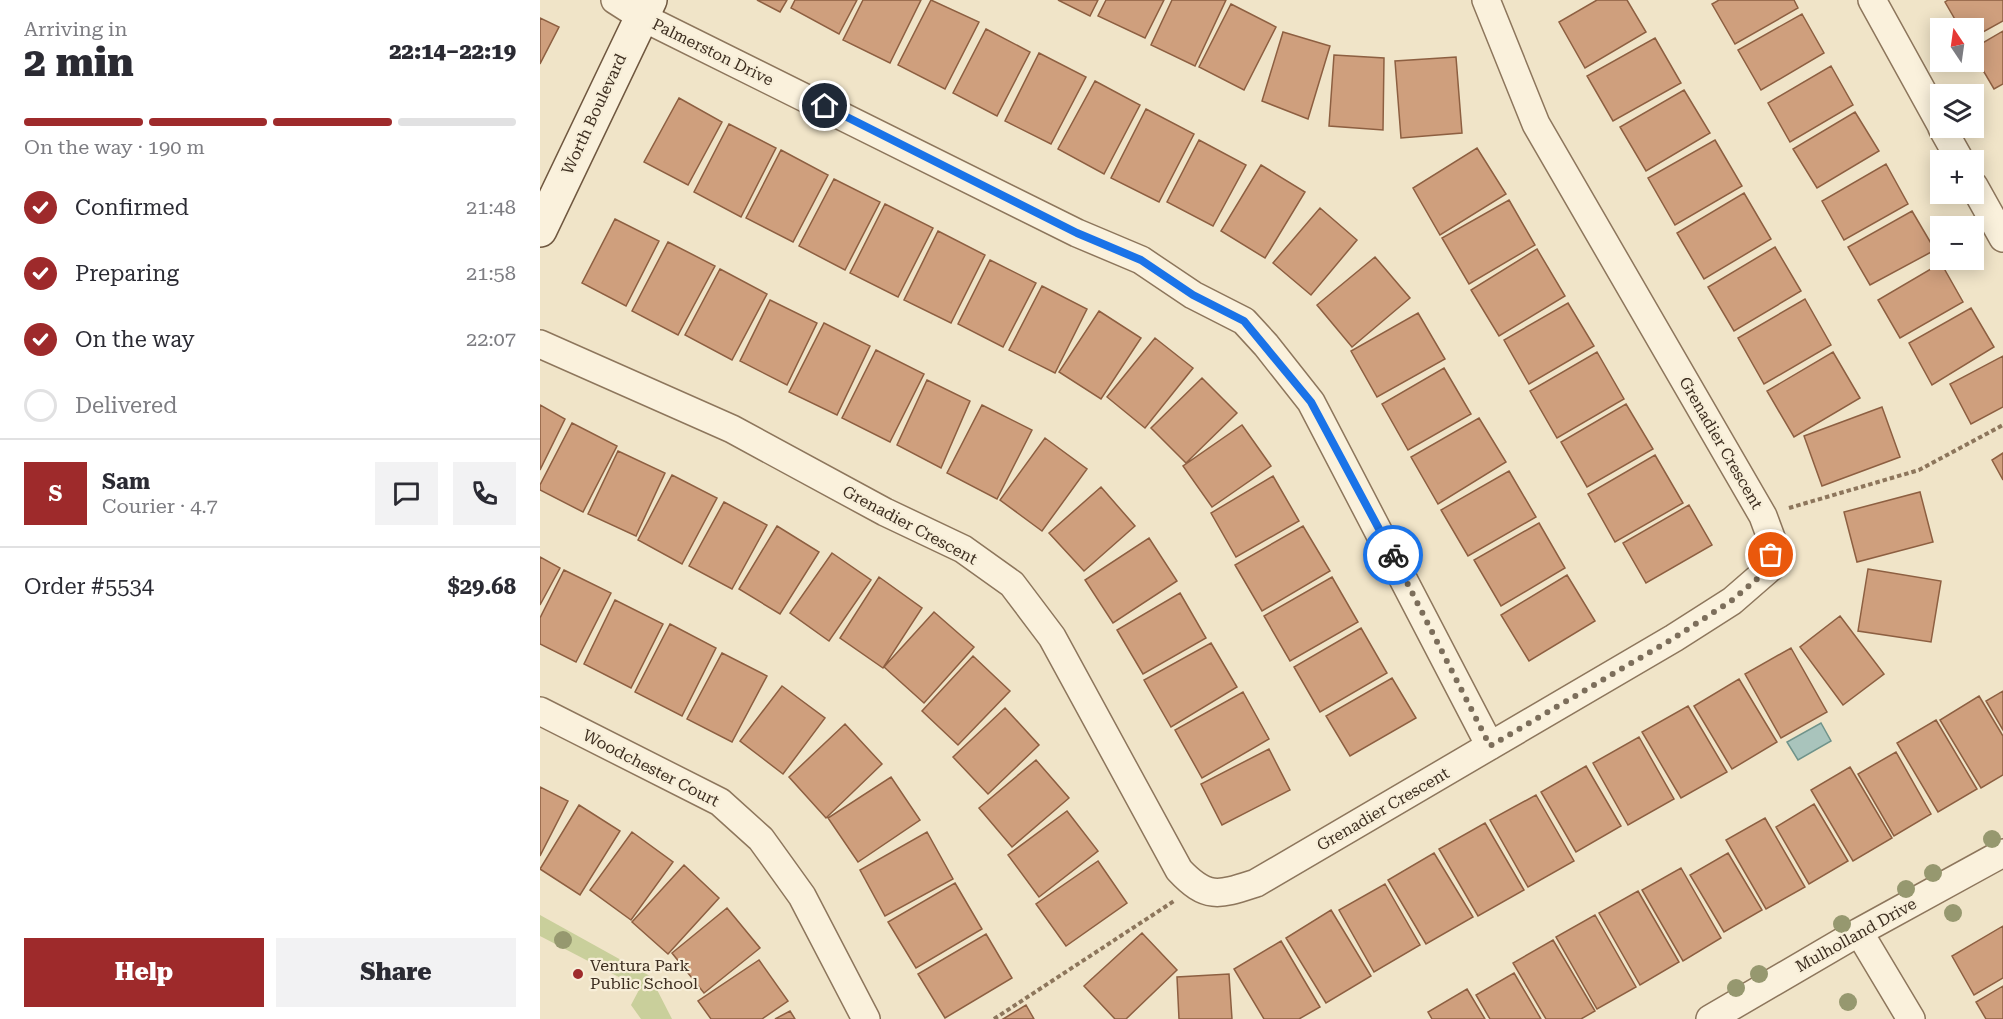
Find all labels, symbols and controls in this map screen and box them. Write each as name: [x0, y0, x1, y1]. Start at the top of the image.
street label: Palmerston Drive: [649, 14, 777, 90]
text: Arriving in: [24, 17, 127, 41]
north arrow: [1930, 18, 1984, 72]
map controls: [1930, 18, 1984, 270]
text: 22:14–22:19: [389, 39, 516, 64]
text: 2 min: [24, 40, 134, 86]
street label: Worth Boulevard: [558, 51, 630, 177]
pin: [799, 80, 850, 131]
button: layers: [1930, 84, 1984, 138]
icon: home: [808, 89, 841, 122]
text: On the way · 190 m: [24, 135, 205, 159]
button: +: [1930, 150, 1984, 204]
icon: check: [24, 191, 57, 224]
text: Confirmed: [75, 195, 189, 220]
text: 21:48: [466, 195, 516, 219]
button: −: [1930, 216, 1984, 270]
icon: check: [24, 257, 57, 290]
text: Preparing: [75, 261, 179, 286]
text: 21:58: [466, 261, 516, 285]
icon: check: [24, 323, 57, 356]
text: On the way: [75, 327, 195, 352]
text: 22:07: [466, 327, 516, 351]
street label: Grenadier Crescent: [1675, 373, 1767, 513]
text: Delivered: [75, 393, 177, 418]
button: chat: [375, 462, 438, 525]
button: phone: [453, 462, 516, 525]
text: Sam: [102, 469, 150, 494]
text: S: [49, 481, 62, 506]
street label: Grenadier Crescent: [839, 481, 981, 569]
text: Courier · 4.7: [102, 494, 218, 518]
courier: [1363, 525, 1423, 585]
pin: [1745, 529, 1796, 580]
icon: bag: [1754, 538, 1787, 571]
icon: bike: [1377, 539, 1410, 572]
text: Order #5534: [24, 574, 154, 599]
text: $29.68: [447, 574, 516, 599]
street label: Woodchester Court: [580, 725, 722, 811]
street label: Grenadier Crescent: [1313, 763, 1453, 855]
street label: Mulholland Drive: [1792, 894, 1920, 976]
button: Help: [24, 938, 264, 1007]
button: Share: [276, 938, 516, 1007]
place label: Ventura Park Public School: [590, 956, 698, 993]
marker: Ventura Park Public School: [571, 967, 585, 981]

